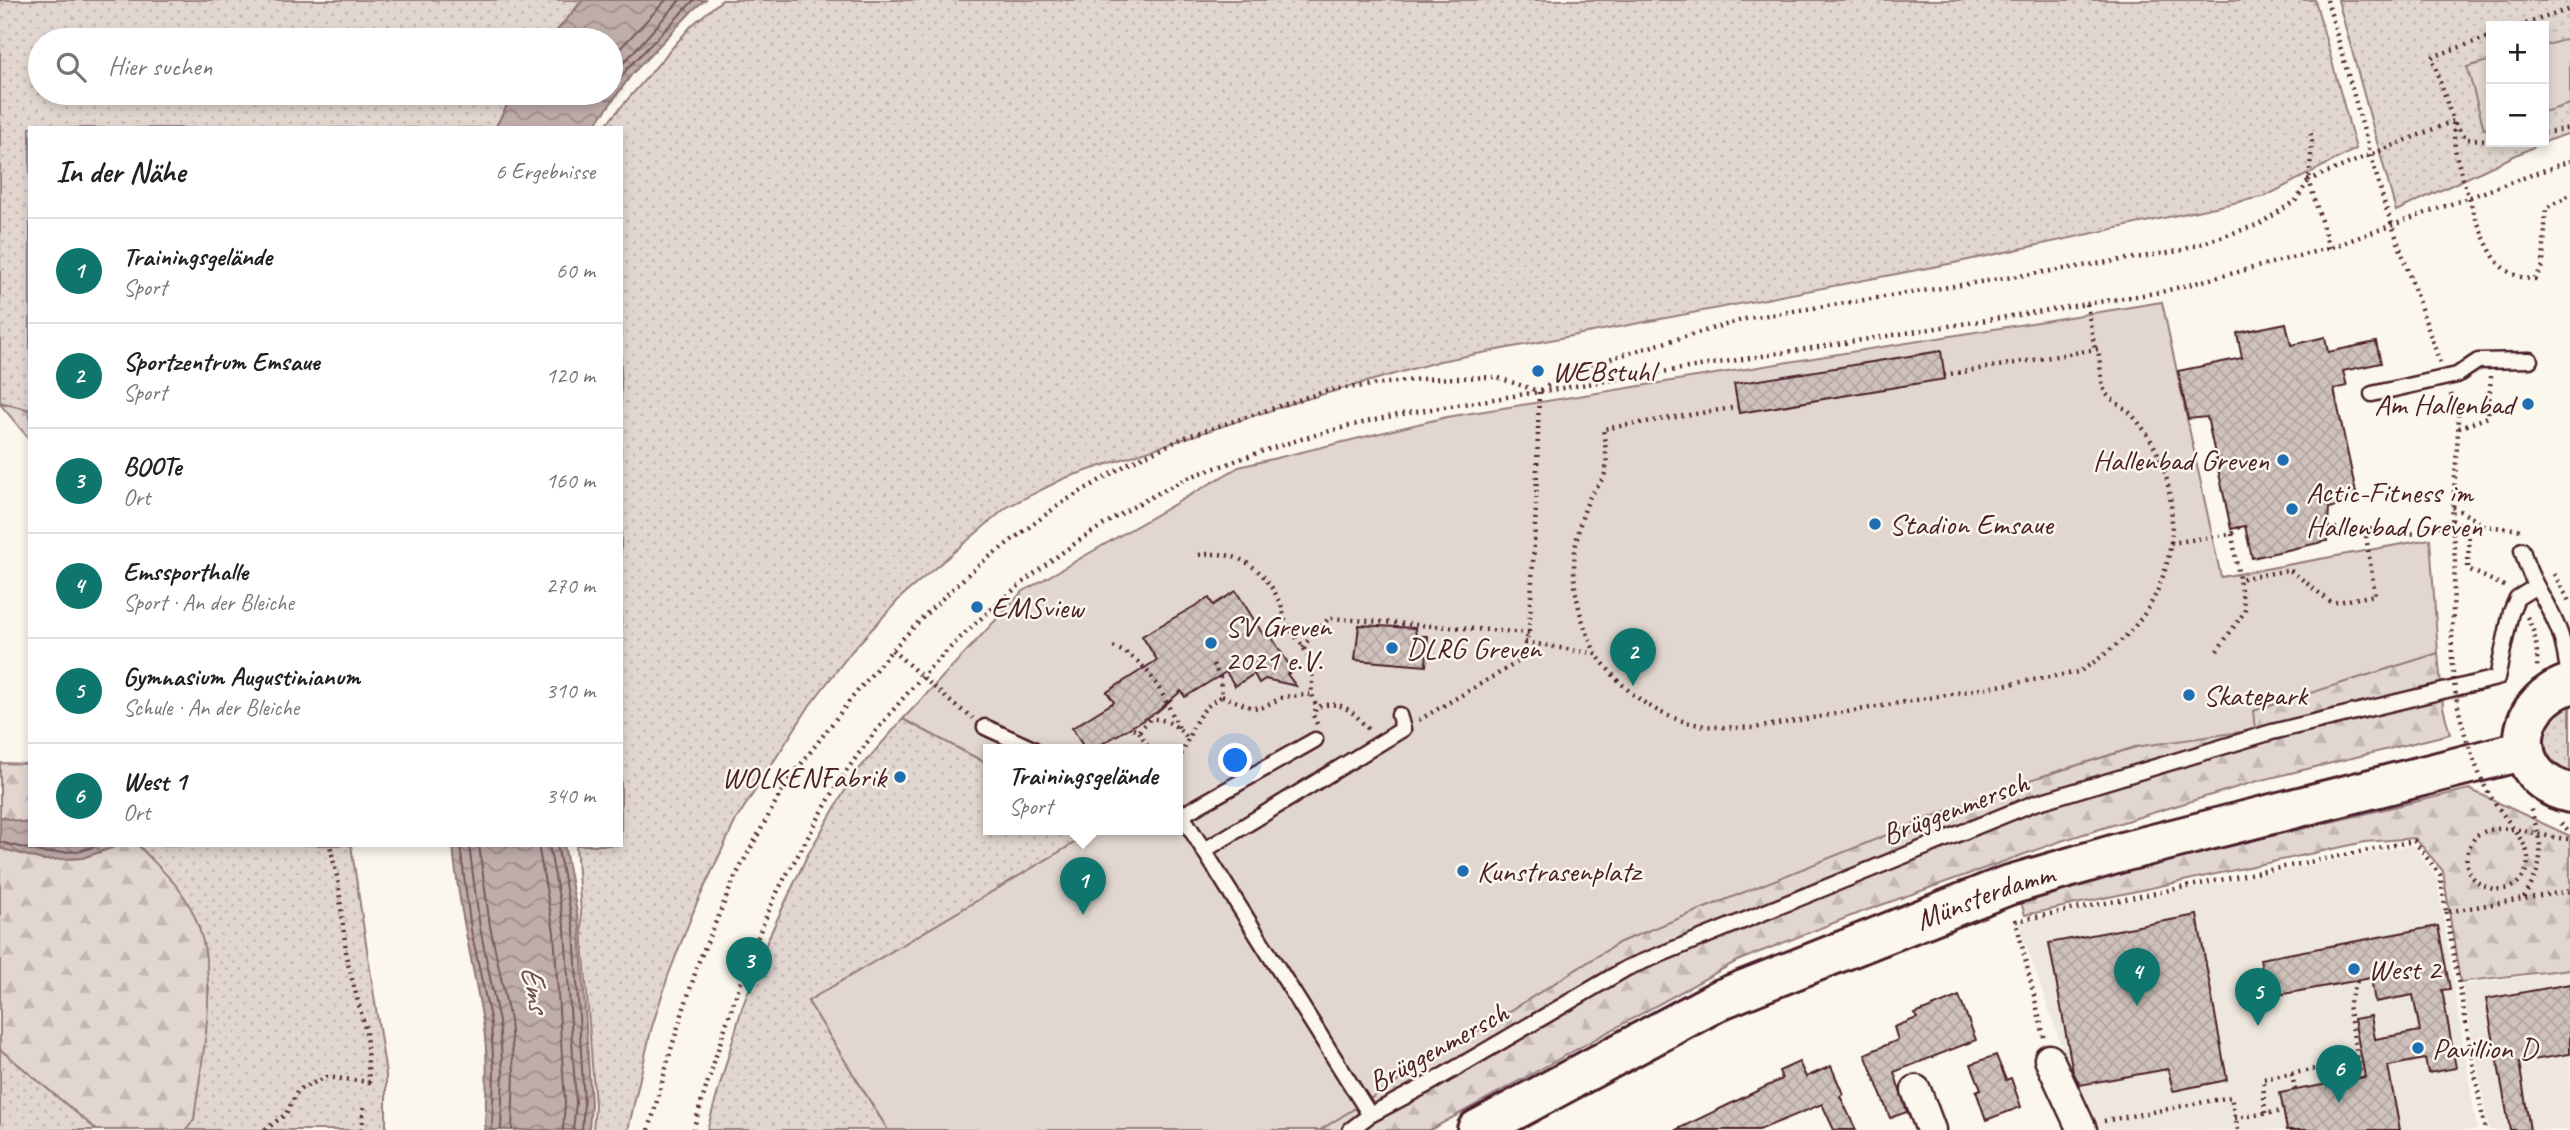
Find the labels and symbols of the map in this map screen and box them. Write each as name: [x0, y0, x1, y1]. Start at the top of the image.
place label: WEBstuhl: [1552, 352, 1660, 390]
marker: WEBstuhl: [1530, 363, 1546, 379]
place label: Am Hallenbad: [2374, 385, 2518, 423]
marker: Am Hallenbad: [2520, 396, 2536, 412]
place label: Hallenbad Greven: [2093, 441, 2269, 479]
marker: Hallenbad Greven: [2275, 452, 2291, 468]
place label: Actic-Fitness im Hallenbad Greven: [2306, 473, 2483, 545]
marker: Actic-Fitness im Hallenbad Greven: [2284, 501, 2300, 517]
place label: Stadion Emsaue: [1889, 505, 2055, 543]
marker: Stadion Emsaue: [1867, 516, 1883, 532]
place label: EMSview: [991, 588, 1086, 626]
marker: EMSview: [969, 599, 985, 615]
place label: SV Greven 2021 e.V.: [1225, 607, 1333, 679]
pin: 2: [1610, 628, 1656, 686]
place label: DLRG Greven: [1406, 629, 1542, 667]
marker: SV Greven 2021 e.V.: [1203, 635, 1219, 651]
marker: DLRG Greven: [1384, 640, 1400, 656]
place label: Skatepark: [2203, 676, 2309, 714]
marker: Skatepark: [2181, 687, 2197, 703]
your location: [1218, 743, 1252, 777]
place label: WOLKENFabrik: [722, 758, 888, 796]
street label: Brüggenmersch: [1876, 762, 2035, 853]
marker: WOLKENFabrik: [892, 769, 908, 785]
place label: Kunstrasenplatz: [1477, 852, 1644, 890]
street label: Münsterdamm: [1910, 854, 2060, 939]
pin: 1: [1060, 857, 1106, 915]
marker: Kunstrasenplatz: [1455, 863, 1471, 879]
pin: 3: [726, 937, 772, 995]
pin: 4: [2114, 948, 2160, 1006]
place label: West 2: [2368, 950, 2443, 988]
marker: West 2: [2346, 961, 2362, 977]
water label: Ems: [511, 962, 561, 1019]
pin: 5: [2235, 968, 2281, 1026]
street label: Brüggenmersch: [1361, 992, 1516, 1101]
place label: Pavillion D: [2432, 1029, 2540, 1067]
marker: Pavillion D: [2410, 1040, 2426, 1056]
pin: 6: [2316, 1045, 2362, 1103]

